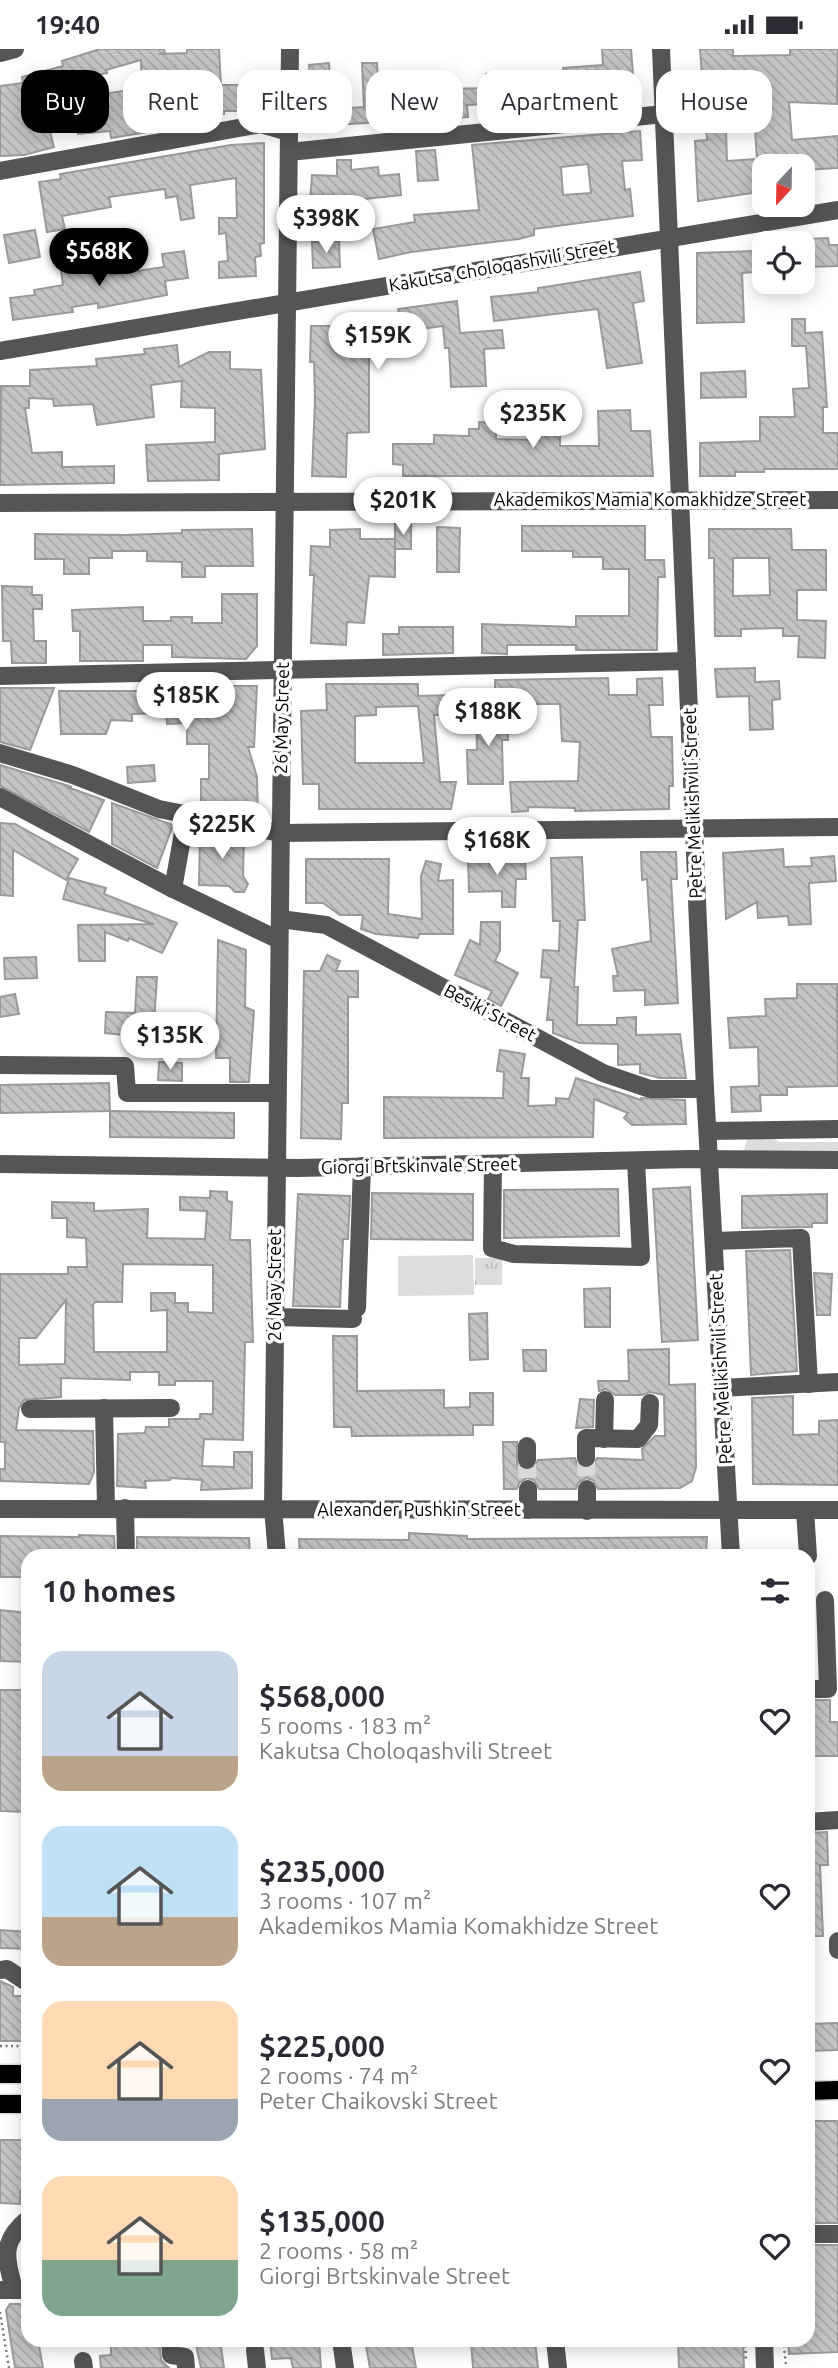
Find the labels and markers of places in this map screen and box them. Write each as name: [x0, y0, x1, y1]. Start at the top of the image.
pin: $398K: [277, 195, 375, 255]
pin: $568K: [50, 229, 148, 288]
pin: $159K: [329, 313, 427, 372]
pin: $235K: [484, 391, 582, 450]
pin: $201K: [354, 477, 452, 537]
pin: $185K: [137, 673, 235, 732]
pin: $188K: [439, 689, 537, 748]
pin: $225K: [173, 801, 271, 861]
pin: $168K: [448, 817, 546, 877]
pin: $135K: [121, 1013, 219, 1072]

